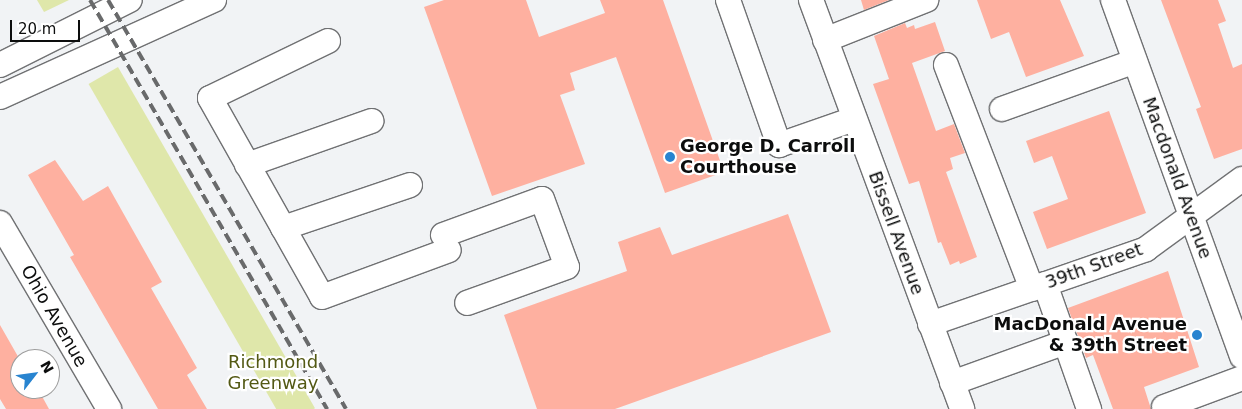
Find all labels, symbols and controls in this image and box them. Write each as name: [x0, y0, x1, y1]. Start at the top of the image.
scale bar: [12, 10, 82, 42]
text: 20 m: [18, 20, 56, 38]
street label: Macdonald Avenue: [1138, 94, 1216, 262]
place label: George D. Carroll Courthouse: [680, 136, 855, 178]
marker: George D. Carroll Courthouse: [664, 151, 676, 163]
street label: Bissell Avenue: [864, 168, 928, 298]
street label: 39th Street: [1042, 238, 1146, 294]
street label: Ohio Avenue: [16, 261, 92, 371]
place label: MacDonald Avenue & 39th Street: [994, 314, 1187, 356]
marker: MacDonald Avenue & 39th Street: [1191, 329, 1203, 341]
north arrow: [10, 349, 60, 399]
park label: Richmond Greenway: [228, 352, 318, 394]
text: N: [37, 358, 57, 376]

